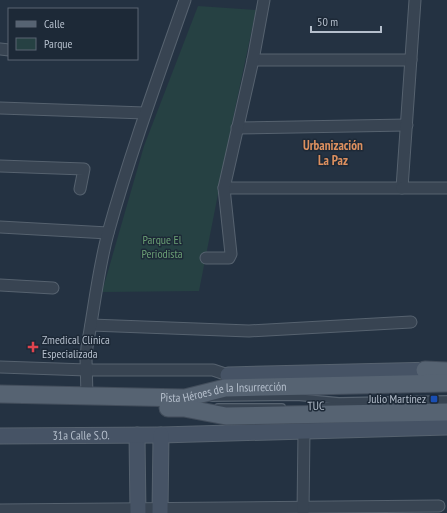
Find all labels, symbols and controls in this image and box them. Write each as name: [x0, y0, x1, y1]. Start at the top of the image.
legend: [8, 8, 138, 60]
scale bar: [311, 8, 381, 34]
text: 50 m: [317, 14, 338, 29]
text: Calle: [44, 16, 65, 31]
text: Parque: [44, 36, 73, 51]
district label: Urbanización La Paz: [303, 137, 363, 169]
park label: Parque El Periodista: [141, 232, 183, 261]
place label: Zmedical Clínica Especializada: [42, 332, 110, 361]
marker: Zmedical Clínica Especializada: [27, 341, 39, 353]
street label: Pista Héroes de la Insurrección: [160, 379, 287, 405]
place label: Julio Martínez: [367, 391, 426, 406]
marker: Julio Martínez: [429, 394, 439, 404]
street label: TUC: [307, 398, 325, 413]
street label: 31a Calle S.O.: [52, 427, 110, 443]

